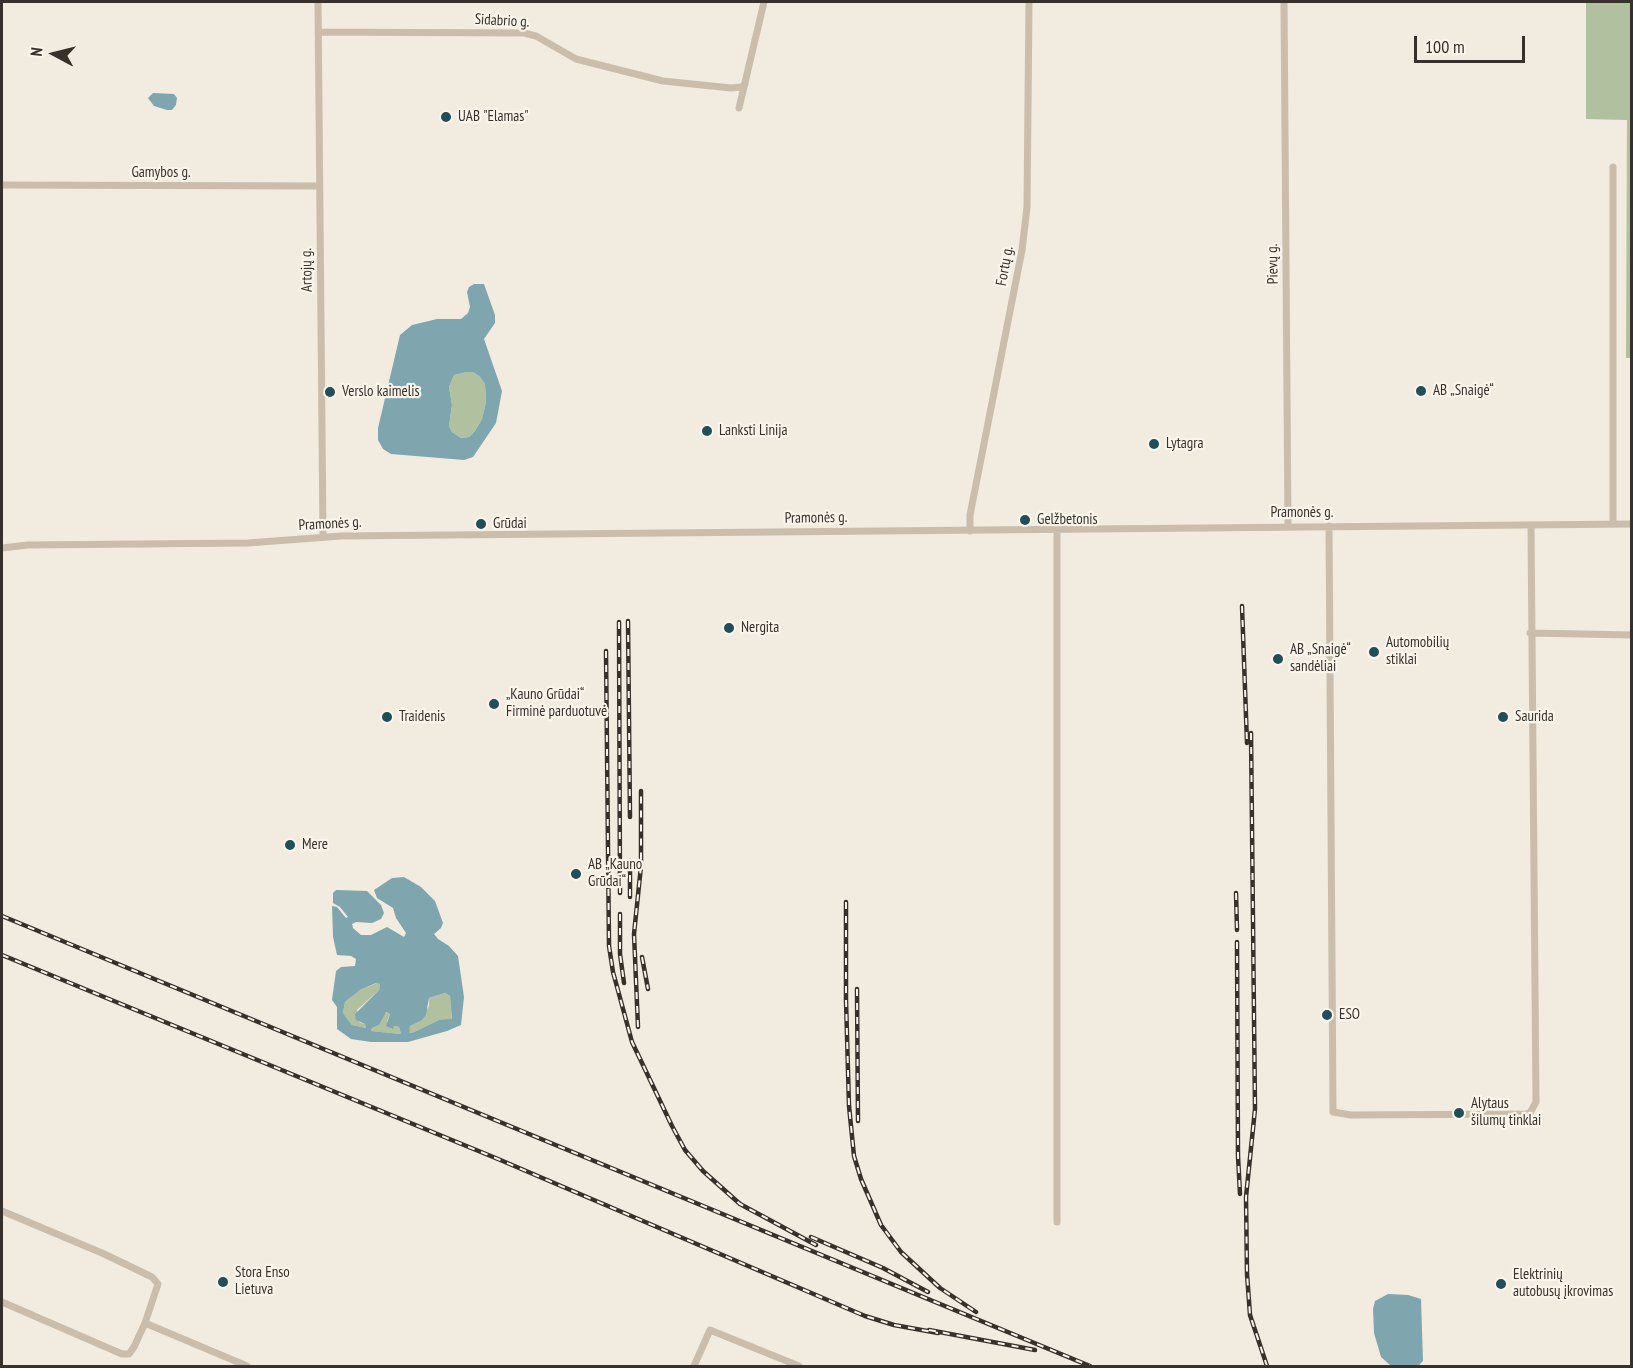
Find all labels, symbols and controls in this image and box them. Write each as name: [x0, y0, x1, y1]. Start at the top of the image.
street label: Sidabrio g.: [474, 11, 530, 31]
north arrow: [24, 24, 84, 84]
scale bar: [1417, 24, 1528, 62]
text: 100 m: [1425, 35, 1465, 58]
text: N: [26, 46, 47, 57]
place label: UAB "Elamas": [458, 108, 528, 126]
marker: UAB "Elamas": [439, 110, 453, 124]
street label: Gamybos g.: [131, 164, 191, 182]
street label: Pievų g.: [1264, 244, 1282, 284]
street label: Fortų g.: [993, 245, 1017, 287]
street label: Artojų g.: [298, 248, 316, 292]
place label: AB „Snaigė“: [1433, 382, 1494, 400]
place label: Verslo kaimelis: [342, 383, 420, 401]
marker: AB „Snaigė“: [1414, 384, 1428, 398]
marker: Verslo kaimelis: [323, 385, 337, 399]
place label: Lanksti Linija: [719, 422, 788, 440]
marker: Lanksti Linija: [700, 424, 714, 438]
place label: Lytagra: [1166, 435, 1203, 453]
marker: Lytagra: [1147, 437, 1161, 451]
street label: Pramonės g.: [1271, 504, 1333, 522]
street label: Pramonės g.: [784, 508, 848, 528]
place label: Gelžbetonis: [1037, 511, 1098, 529]
street label: Pramonės g.: [298, 513, 362, 535]
marker: Gelžbetonis: [1018, 513, 1032, 527]
place label: Grūdai: [493, 515, 527, 533]
marker: Grūdai: [474, 517, 488, 531]
place label: Nergita: [741, 619, 779, 637]
marker: Nergita: [722, 621, 736, 635]
place label: Automobilių stiklai: [1386, 634, 1449, 669]
place label: AB „Snaigė“ sandėliai: [1290, 641, 1351, 676]
marker: Automobilių stiklai: [1367, 645, 1381, 659]
marker: AB „Snaigė“ sandėliai: [1271, 652, 1285, 666]
place label: „Kauno Grūdai“ Firminė parduotuvė: [506, 686, 607, 721]
marker: „Kauno Grūdai“ Firminė parduotuvė: [487, 697, 501, 711]
place label: Traidenis: [399, 708, 445, 726]
place label: Saurida: [1515, 708, 1554, 726]
marker: Traidenis: [380, 710, 394, 724]
marker: Saurida: [1496, 710, 1510, 724]
place label: Mere: [302, 836, 328, 854]
marker: Mere: [283, 838, 297, 852]
place label: AB „Kauno Grūdai“: [588, 856, 642, 891]
marker: AB „Kauno Grūdai“: [569, 867, 583, 881]
place label: ESO: [1339, 1006, 1360, 1024]
marker: ESO: [1320, 1008, 1334, 1022]
place label: Alytaus šilumų tinklai: [1471, 1095, 1541, 1130]
marker: Alytaus šilumų tinklai: [1452, 1106, 1466, 1120]
place label: Stora Enso Lietuva: [235, 1264, 290, 1299]
place label: Elektrinių autobusų įkrovimas: [1513, 1266, 1613, 1301]
marker: Stora Enso Lietuva: [216, 1275, 230, 1289]
marker: Elektrinių autobusų įkrovimas: [1494, 1277, 1508, 1291]

